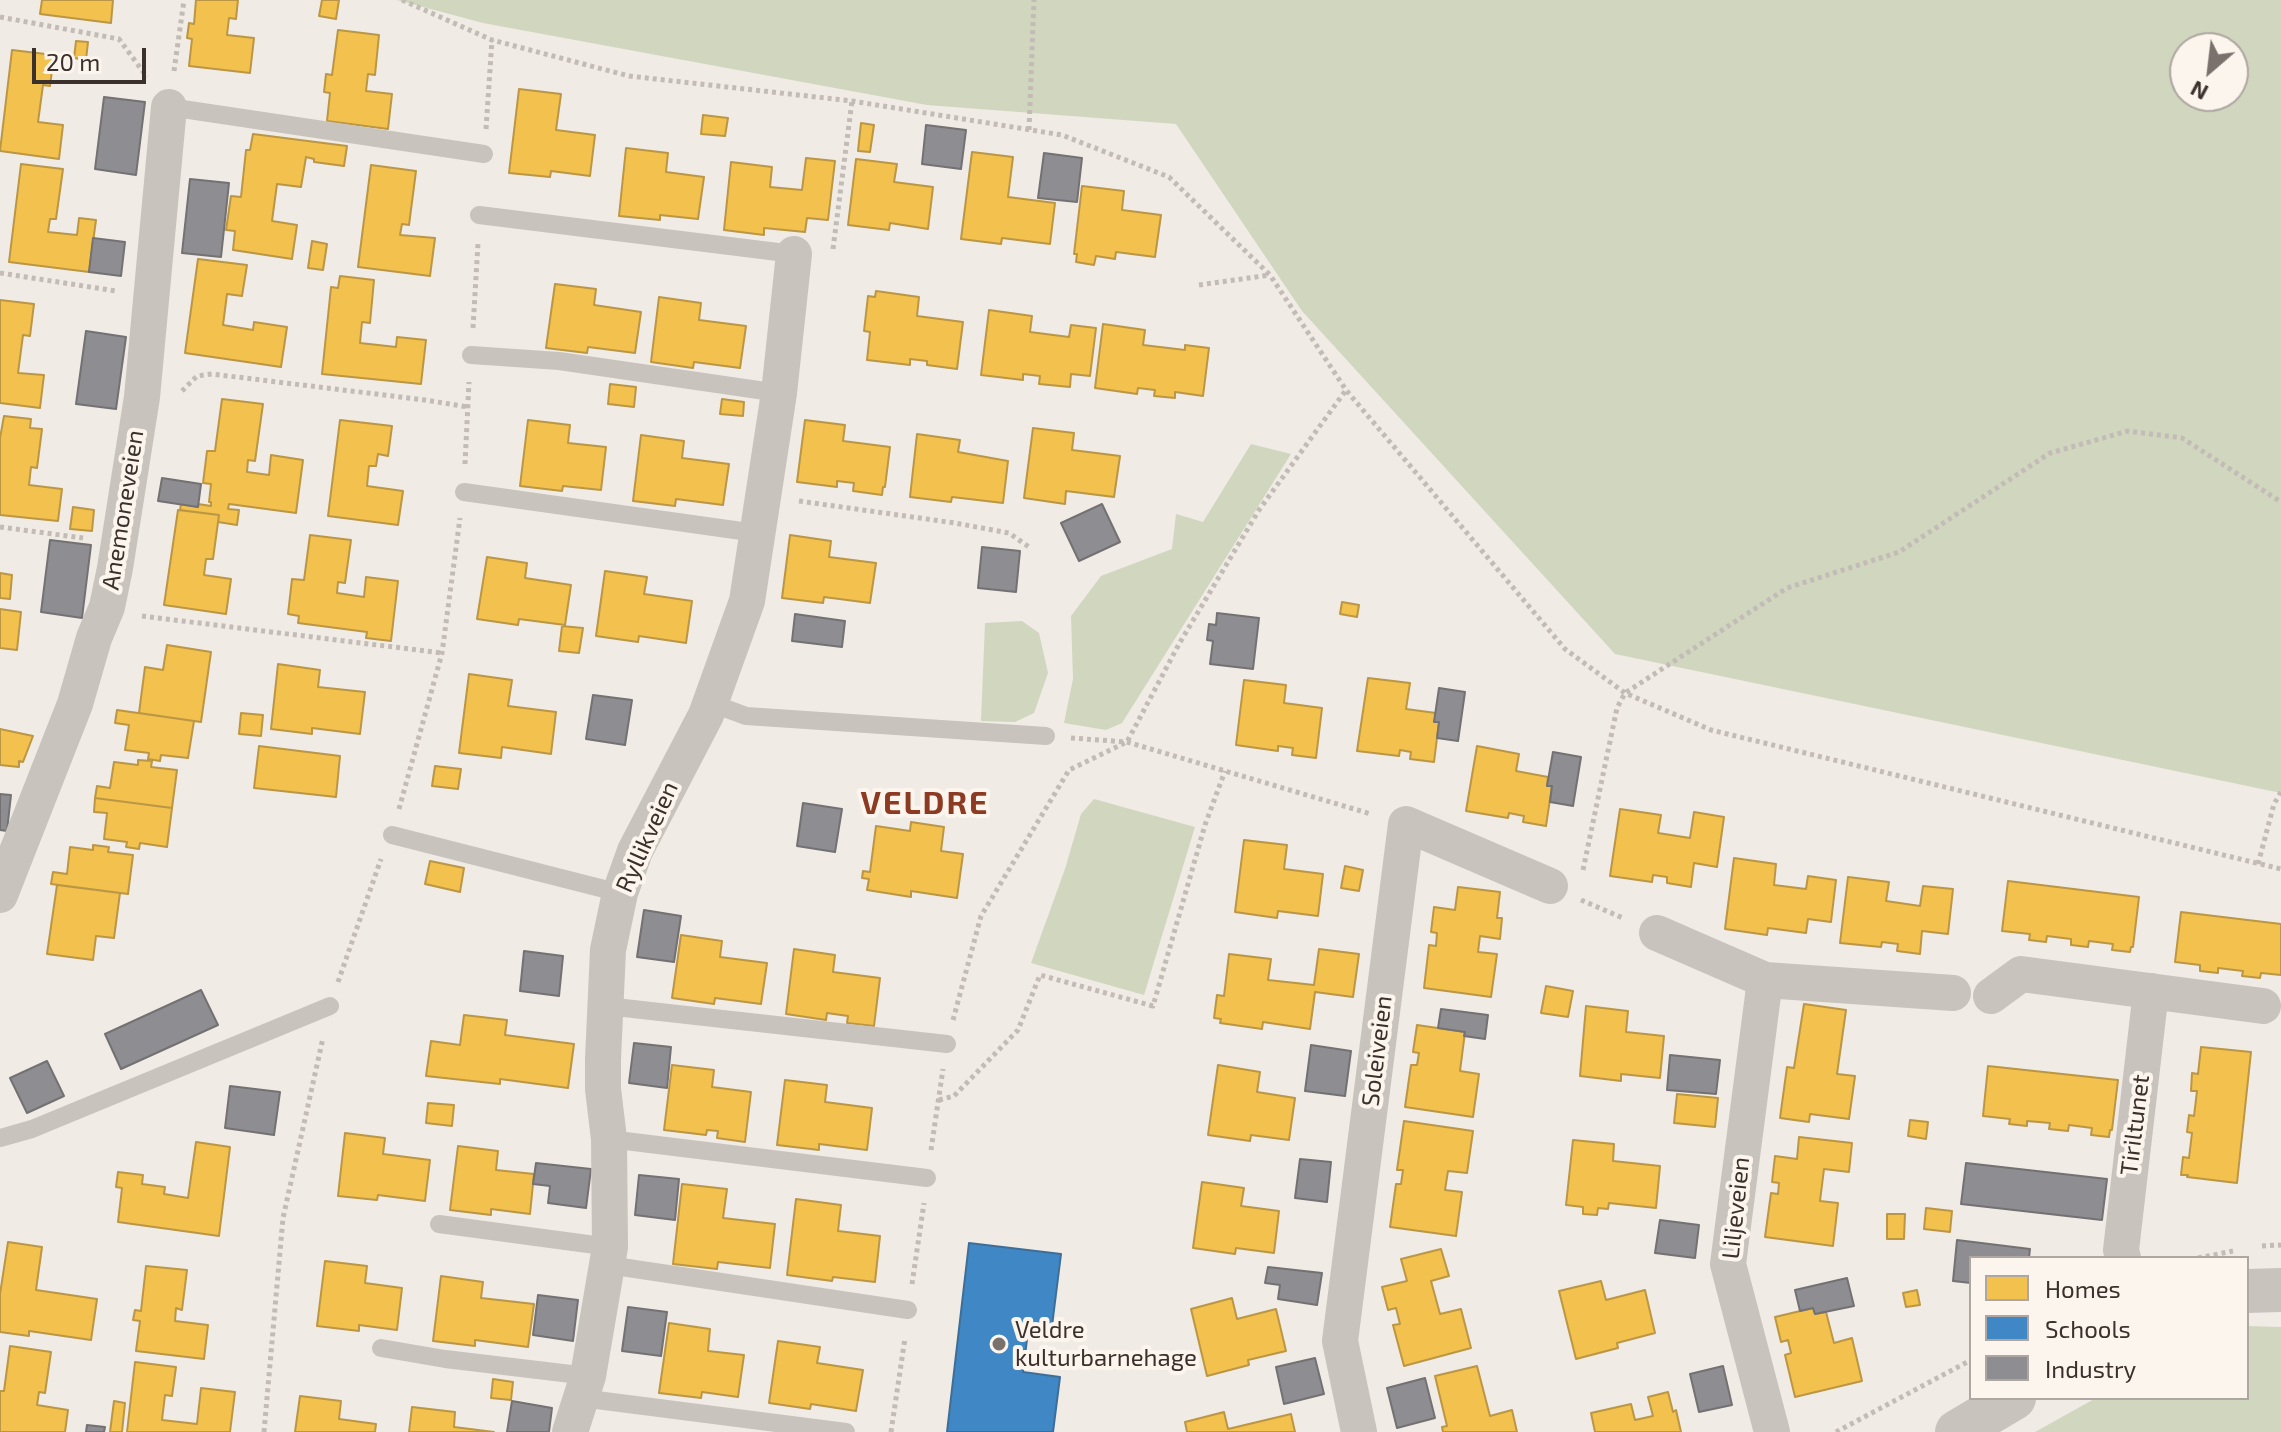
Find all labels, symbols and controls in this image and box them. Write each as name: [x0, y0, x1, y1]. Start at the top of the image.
scale bar: [36, 32, 150, 82]
north arrow: [2169, 32, 2249, 112]
text: 20 m: [46, 47, 100, 76]
text: N: [2186, 76, 2212, 107]
street label: Anemoneveien: [96, 428, 150, 592]
street label: Ryllikveien: [610, 777, 684, 897]
district label: VELDRE: [860, 784, 990, 822]
street label: Soleiveien: [1356, 994, 1398, 1108]
street label: Tiriltunet: [2115, 1073, 2155, 1177]
street label: Liljeveien: [1716, 1156, 1756, 1260]
legend: [1969, 1256, 2249, 1400]
text: Homes: [2045, 1274, 2121, 1303]
text: Schools: [2045, 1314, 2131, 1343]
place label: Veldre kulturbarnehage: [1015, 1316, 1197, 1372]
marker: Veldre kulturbarnehage: [990, 1335, 1008, 1353]
text: Industry: [2045, 1354, 2136, 1383]

